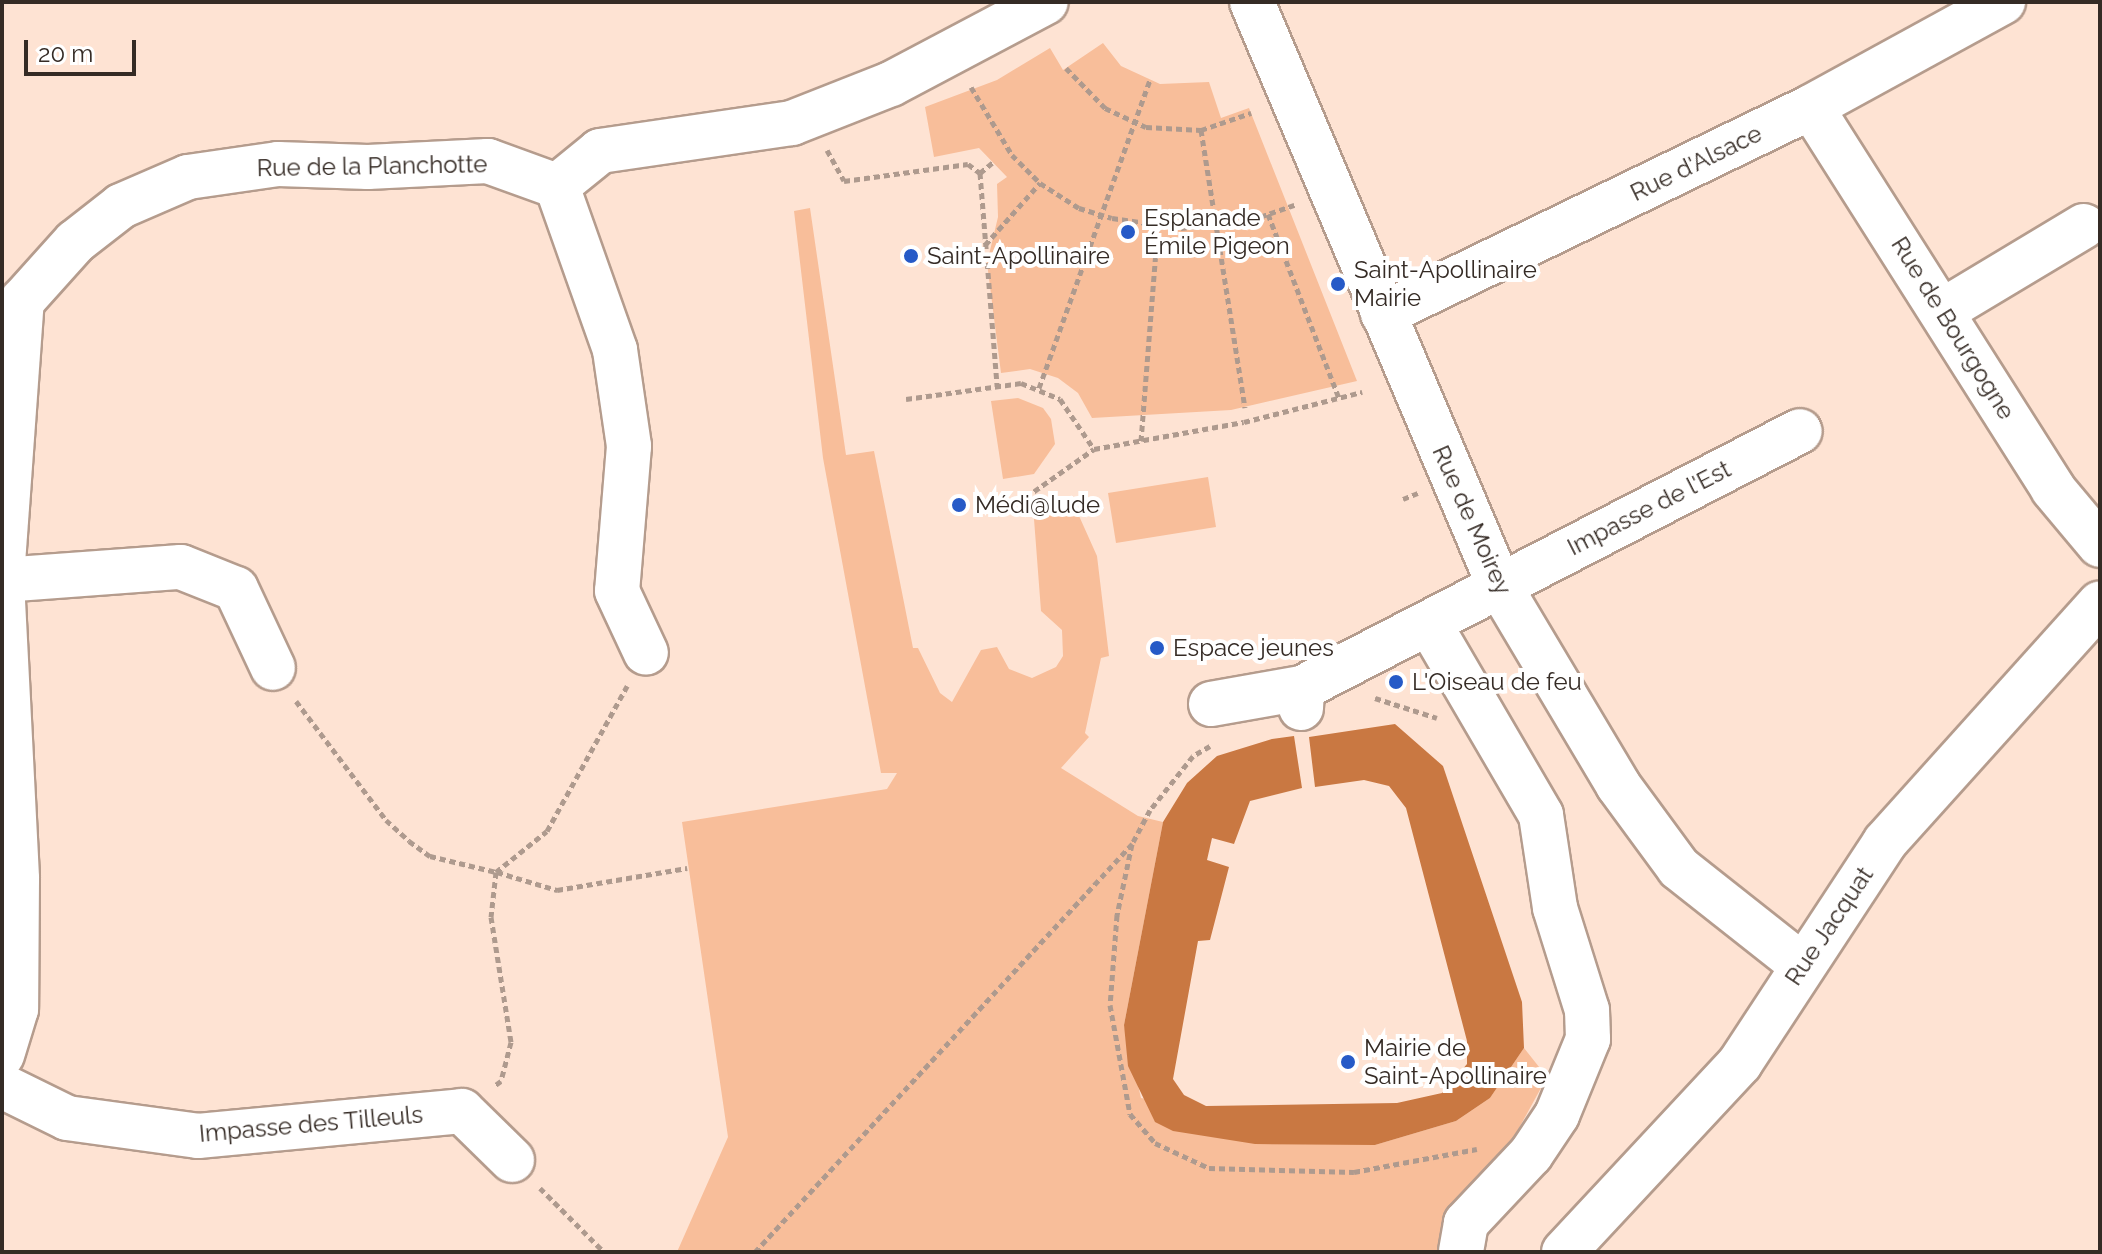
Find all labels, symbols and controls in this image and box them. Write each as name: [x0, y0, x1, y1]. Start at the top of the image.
scale bar: [28, 24, 140, 74]
text: 20 m: [38, 39, 93, 68]
street label: Rue d'Alsace: [1626, 119, 1766, 207]
street label: Rue de la Planchotte: [256, 150, 488, 182]
place label: Esplanade Émile Pigeon: [1144, 204, 1290, 260]
marker: Esplanade Émile Pigeon: [1119, 223, 1137, 241]
street label: Rue de Bourgogne: [1885, 231, 2021, 425]
place label: Saint-Apollinaire: [927, 242, 1110, 270]
marker: Saint-Apollinaire: [902, 247, 920, 265]
place label: Saint-Apollinaire Mairie: [1354, 256, 1537, 312]
marker: Saint-Apollinaire Mairie: [1329, 275, 1347, 293]
street label: Rue de Moirey: [1426, 441, 1518, 599]
street label: Impasse de l'Est: [1562, 454, 1736, 562]
place label: Médi@lude: [975, 491, 1100, 519]
marker: Médi@lude: [950, 496, 968, 514]
place label: Espace jeunes: [1173, 634, 1334, 662]
marker: Espace jeunes: [1148, 639, 1166, 657]
place label: L'Oiseau de feu: [1412, 668, 1582, 696]
marker: L'Oiseau de feu: [1387, 673, 1405, 691]
street label: Rue Jacquat: [1779, 861, 1879, 991]
place label: Mairie de Saint-Apollinaire: [1364, 1034, 1547, 1090]
marker: Mairie de Saint-Apollinaire: [1339, 1053, 1357, 1071]
street label: Impasse des Tilleuls: [197, 1100, 425, 1148]

